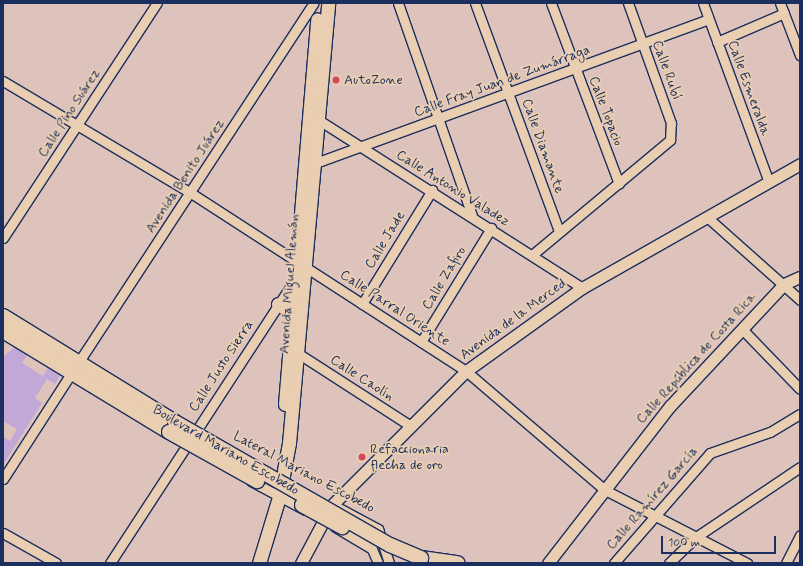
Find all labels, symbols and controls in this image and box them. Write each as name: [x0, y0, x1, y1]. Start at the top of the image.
street label: Calle Esmeralda: [724, 38, 774, 138]
street label: Calle Rubí: [649, 39, 685, 101]
street label: Calle Fray Juan de Zumárraga: [412, 42, 592, 120]
street label: Calle Pino Suárez: [34, 65, 104, 161]
place label: AutoZone: [344, 72, 403, 88]
street label: Calle Topacio: [585, 74, 627, 148]
marker: AutoZone: [331, 75, 341, 85]
street label: Calle Diamante: [518, 96, 568, 196]
street label: Avenida Benito Juárez: [142, 115, 228, 237]
street label: Calle Antonio Valadez: [393, 146, 513, 230]
street label: Calle Jade: [362, 209, 408, 271]
street label: Avenida Miguel Alemán: [276, 215, 302, 353]
street label: Calle Zafiro: [419, 244, 469, 312]
street label: Calle Parral Oriente: [340, 268, 450, 348]
street label: Avenida de la Merced: [457, 275, 569, 363]
street label: Calle República de Costa Rica: [633, 289, 759, 427]
street label: Calle Justo Sierra: [185, 317, 257, 415]
street label: Calle Caolín: [328, 352, 396, 404]
street label: Boulevard Mariano Escobedo: [149, 400, 303, 500]
street label: Lateral Mariano Escobedo: [230, 427, 378, 517]
place label: Refaccionaria flecha de oro: [370, 441, 449, 474]
street label: Calle Ramírez García: [604, 444, 700, 552]
marker: Refaccionaria flecha de oro: [357, 452, 367, 462]
scale bar: [663, 528, 778, 554]
text: 100 m: [668, 535, 700, 551]

